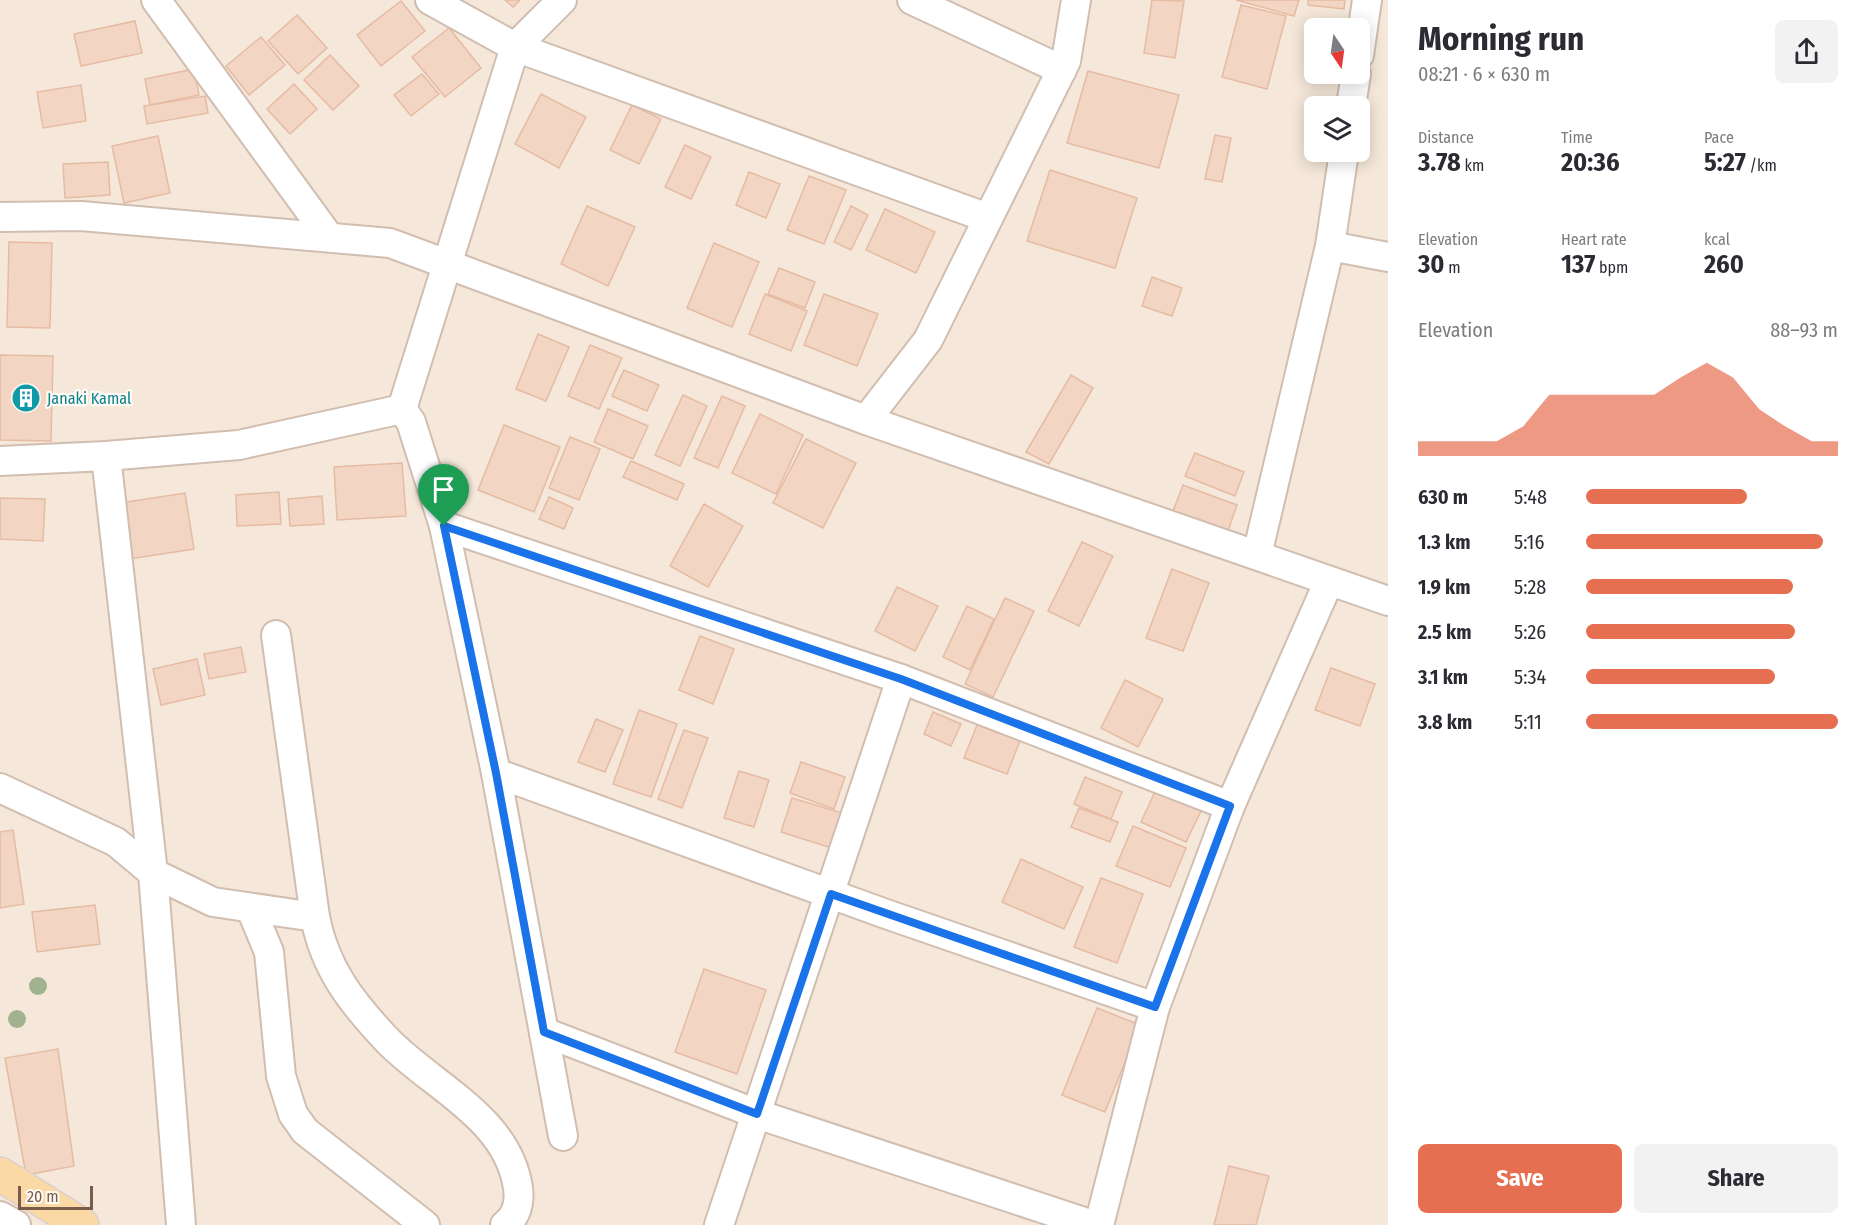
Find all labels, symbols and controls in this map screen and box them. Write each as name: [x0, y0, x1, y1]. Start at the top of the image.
north arrow: [1304, 18, 1370, 84]
map controls: [1304, 18, 1370, 162]
text: Morning run: [1418, 19, 1584, 59]
button: share: [1775, 20, 1838, 83]
text: 08:21 · 6 × 630 m: [1418, 62, 1550, 86]
button: layers: [1304, 96, 1370, 162]
text: Distance: [1418, 128, 1474, 147]
text: Time: [1561, 128, 1593, 147]
text: Pace: [1704, 128, 1734, 147]
text: 3.78: [1418, 147, 1461, 178]
text: 20:36: [1561, 147, 1620, 178]
text: 5:27: [1704, 147, 1746, 178]
text: km: [1461, 156, 1484, 175]
text: /km: [1746, 156, 1777, 175]
text: Elevation: [1418, 230, 1478, 249]
text: Heart rate: [1561, 230, 1627, 249]
text: kcal: [1704, 230, 1730, 249]
text: 30: [1418, 249, 1445, 280]
text: 137: [1561, 249, 1595, 280]
text: 260: [1704, 249, 1744, 280]
text: m: [1445, 258, 1461, 277]
text: bpm: [1595, 258, 1628, 277]
text: Elevation: [1418, 318, 1493, 342]
text: 88–93 m: [1770, 318, 1838, 342]
building icon: Janaki Kamal: [10, 382, 42, 414]
place label: Janaki Kamal: [47, 389, 131, 408]
pin: [418, 464, 469, 526]
icon: arrive: [427, 473, 460, 506]
text: 630 m: [1418, 485, 1468, 509]
text: 5:48: [1514, 485, 1547, 509]
text: 1.3 km: [1418, 530, 1470, 554]
text: 5:16: [1514, 530, 1544, 554]
text: 1.9 km: [1418, 575, 1471, 599]
text: 5:28: [1514, 575, 1546, 599]
text: 2.5 km: [1418, 620, 1471, 644]
text: 5:26: [1514, 620, 1546, 644]
text: 3.1 km: [1418, 665, 1468, 689]
text: 5:34: [1514, 665, 1546, 689]
text: 3.8 km: [1418, 710, 1472, 734]
text: 5:11: [1514, 710, 1542, 734]
button: Save: [1418, 1144, 1622, 1213]
button: Share: [1634, 1144, 1838, 1213]
scale bar: [18, 1183, 93, 1210]
text: 20 m: [27, 1187, 58, 1206]

